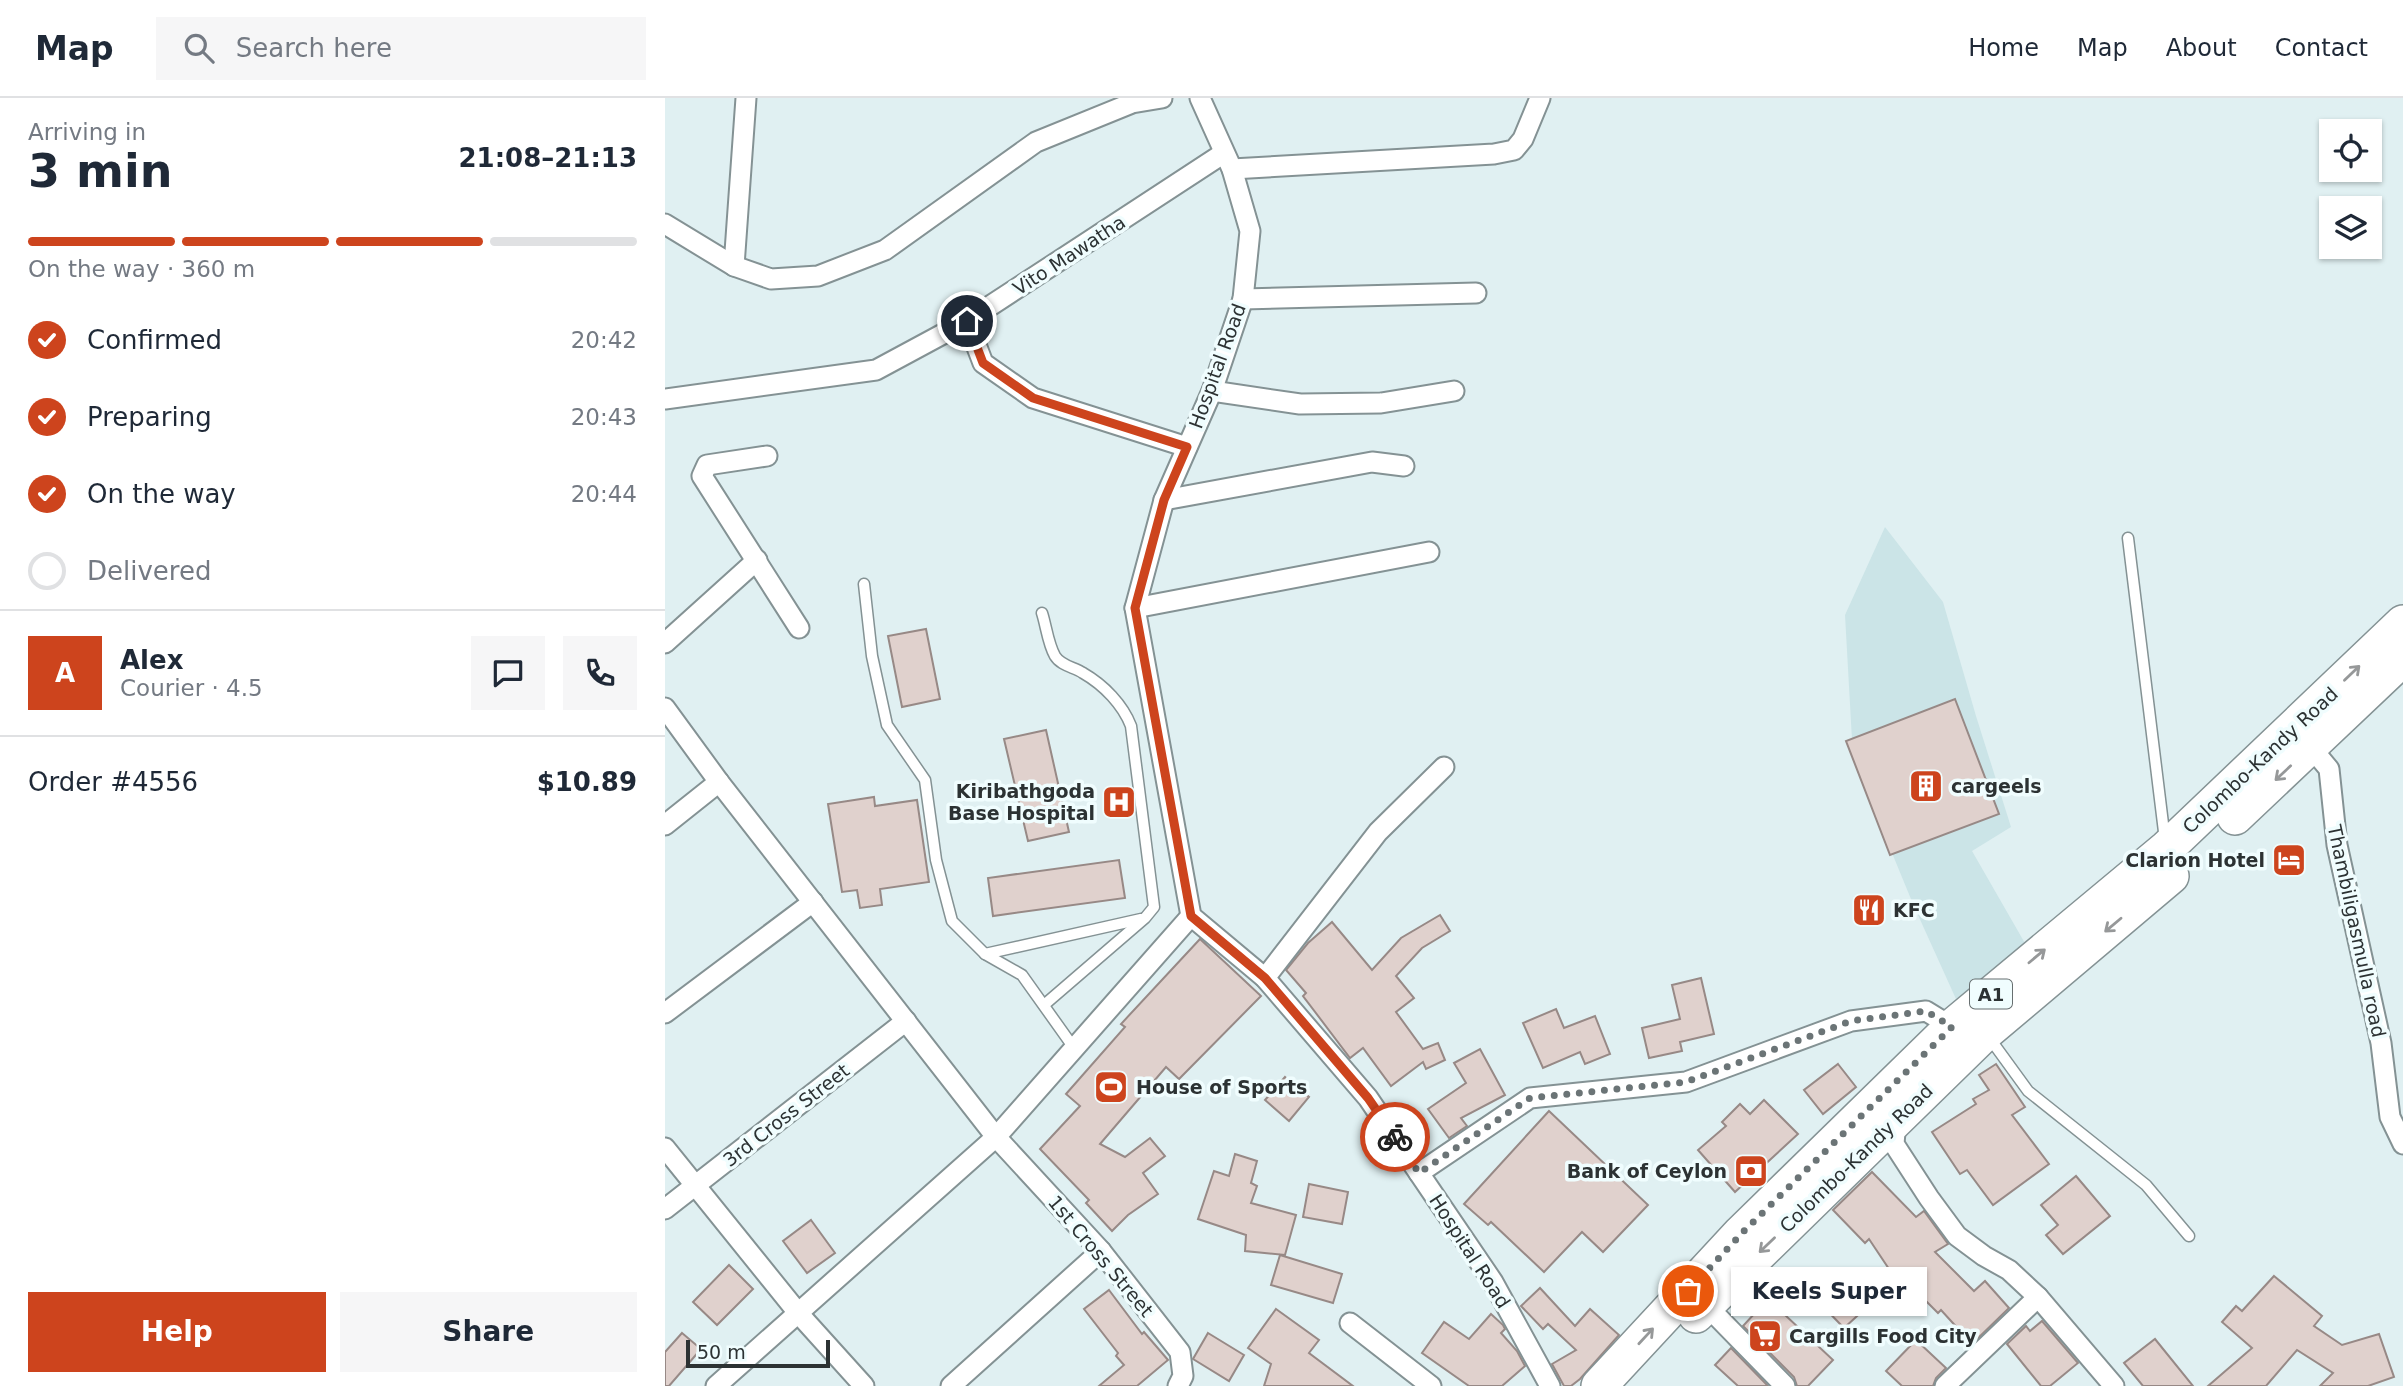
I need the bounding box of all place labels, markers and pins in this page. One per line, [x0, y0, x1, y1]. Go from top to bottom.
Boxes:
pin [937, 291, 997, 351]
building icon: cargeels [1907, 767, 1945, 805]
place label: cargeels [1951, 775, 2042, 797]
place label: Kiribathgoda Base Hospital [948, 780, 1095, 824]
hospital icon: Kiribathgoda Base Hospital [1100, 783, 1138, 821]
hotel icon: Clarion Hotel [2270, 841, 2308, 879]
place label: Clarion Hotel [2125, 849, 2265, 871]
restaurant icon: KFC [1850, 891, 1888, 929]
place label: KFC [1893, 899, 1935, 921]
sports icon: House of Sports [1092, 1068, 1130, 1106]
place label: House of Sports [1136, 1076, 1307, 1098]
bank icon: Bank of Ceylon [1732, 1152, 1770, 1190]
place label: Bank of Ceylon [1567, 1160, 1727, 1182]
pin [1658, 1261, 1718, 1321]
callout: Keels Super [1730, 1266, 1926, 1316]
supermarket icon: Cargills Food City [1746, 1317, 1784, 1355]
place label: Cargills Food City [1789, 1325, 1977, 1347]

